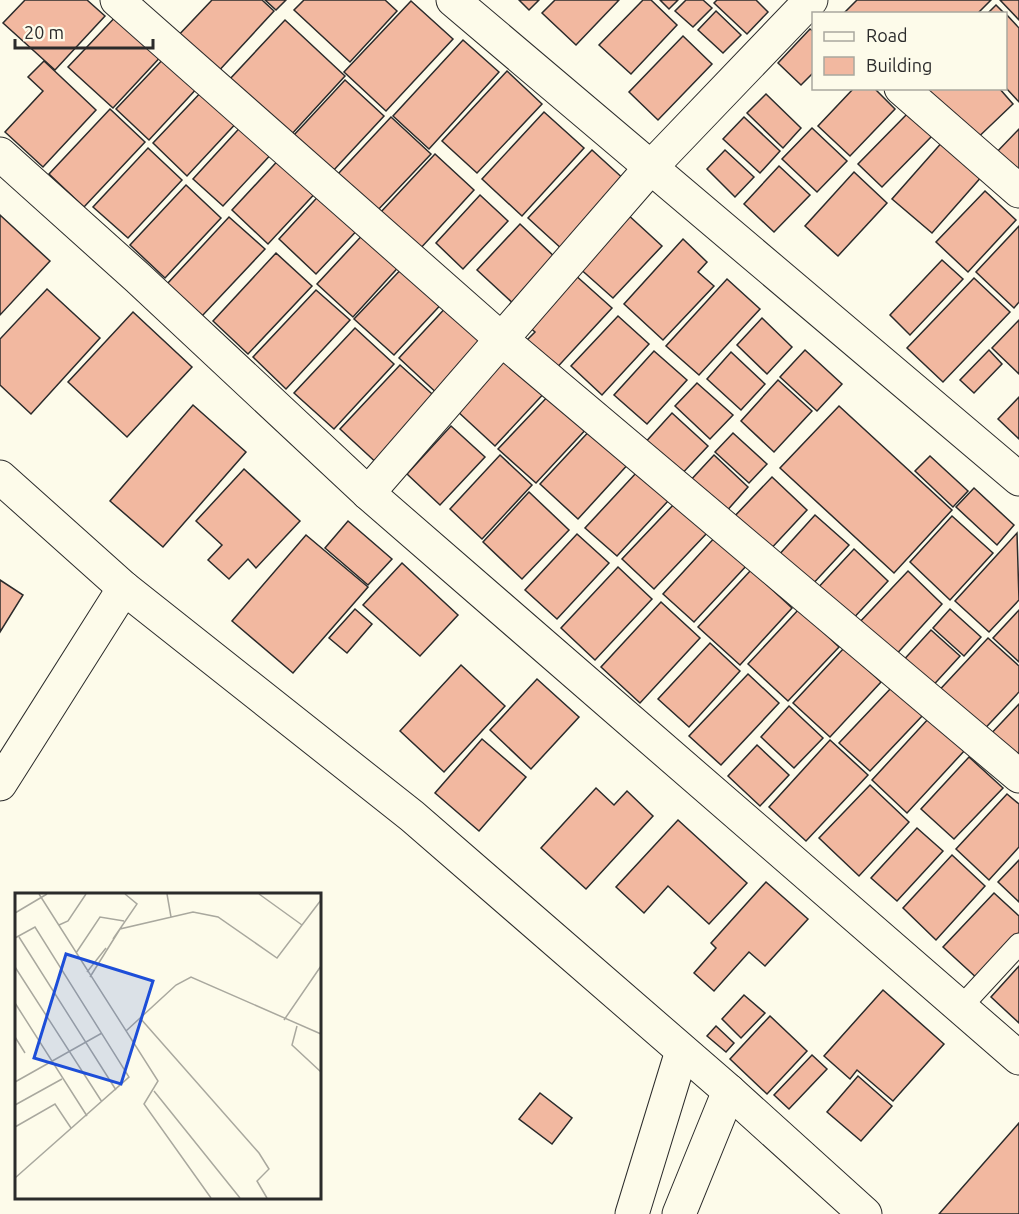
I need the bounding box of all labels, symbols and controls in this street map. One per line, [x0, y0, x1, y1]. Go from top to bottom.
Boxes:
scale bar [15, 12, 153, 50]
legend [812, 12, 1007, 90]
text: 20 m [24, 22, 64, 42]
text: Road [866, 25, 908, 45]
text: Building [866, 55, 932, 75]
inset map [15, 893, 321, 1199]

